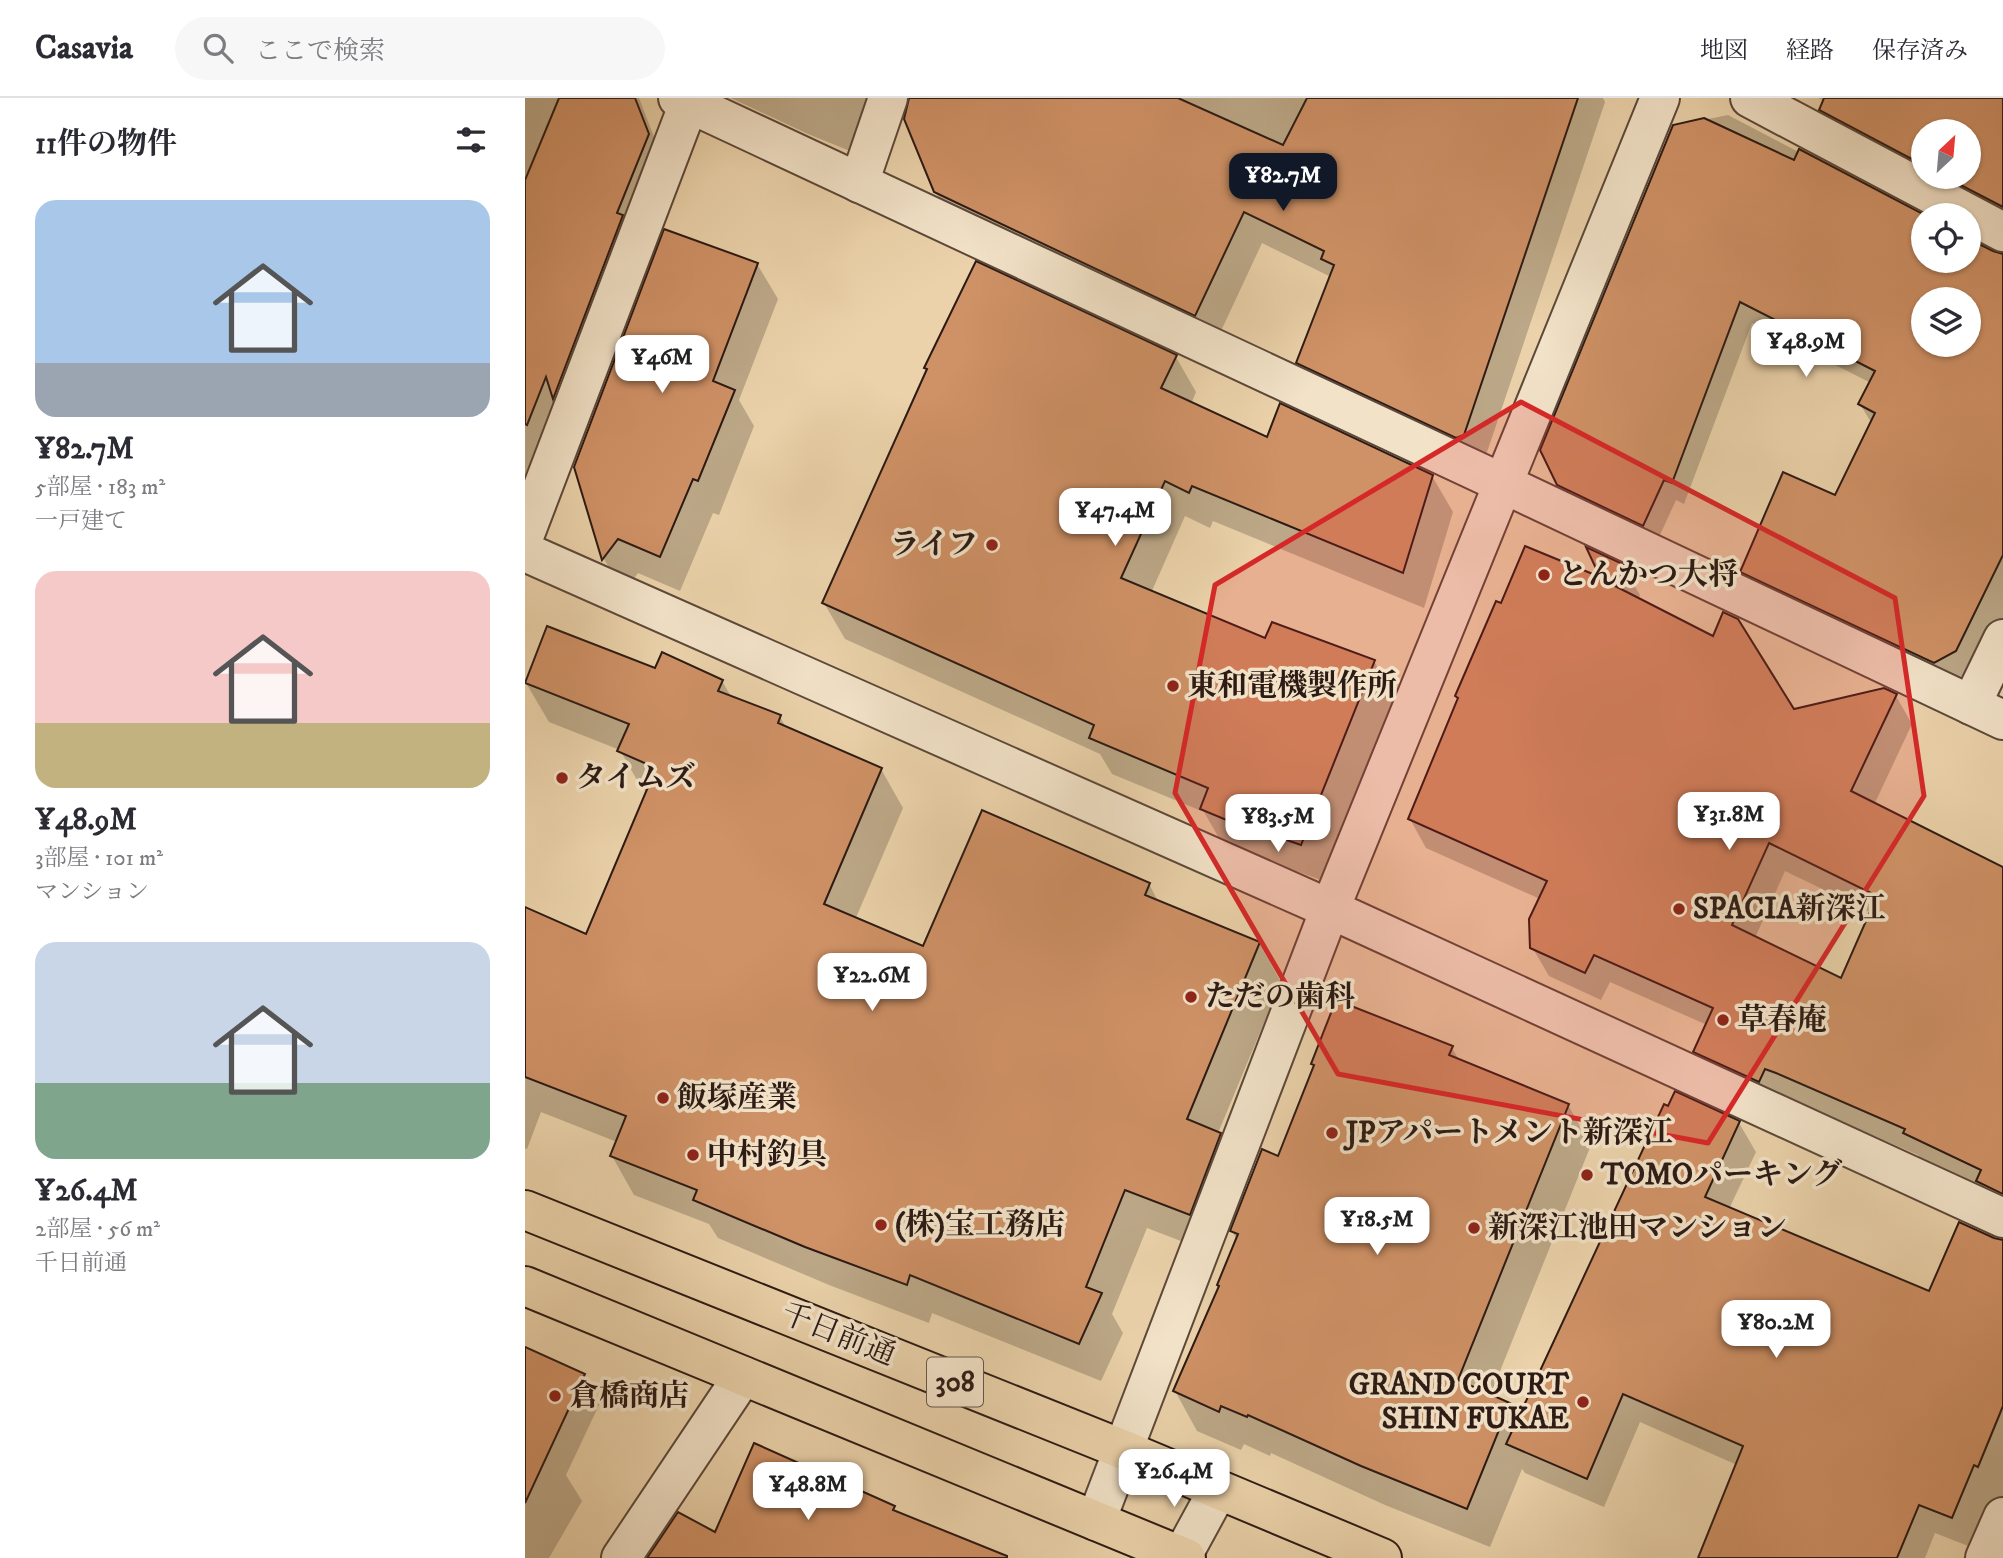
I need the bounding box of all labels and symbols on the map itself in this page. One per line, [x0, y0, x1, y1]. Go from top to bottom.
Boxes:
north arrow [1911, 119, 1981, 189]
pin: ¥82.7M [1226, 153, 1340, 213]
pin: ¥48.9M [1749, 320, 1863, 379]
pin: ¥46M [621, 336, 703, 395]
pin: ¥47.4M [1058, 489, 1172, 548]
place label: ライフ [890, 527, 978, 564]
marker: ライフ [984, 537, 1000, 553]
place label: とんかつ大将 [1558, 557, 1738, 594]
marker: とんかつ大将 [1536, 567, 1552, 583]
place label: 東和電機製作所 [1187, 668, 1397, 705]
marker: 東和電機製作所 [1165, 678, 1181, 694]
place label: タイムズ [576, 760, 695, 797]
marker: タイムズ [554, 770, 570, 786]
pin: ¥31.8M [1672, 792, 1786, 852]
pin: ¥83.5M [1221, 794, 1335, 854]
place label: SPACIA新深江 [1693, 891, 1886, 928]
marker: SPACIA新深江 [1671, 901, 1687, 917]
pin: ¥22.6M [815, 954, 929, 1013]
place label: ただの歯科 [1205, 979, 1355, 1016]
marker: ただの歯科 [1183, 989, 1199, 1005]
place label: 草春庵 [1737, 1002, 1827, 1039]
marker: 草春庵 [1715, 1012, 1731, 1028]
place label: 飯塚産業 [677, 1080, 797, 1117]
marker: 飯塚産業 [655, 1090, 671, 1106]
place label: JPアパートメント新深江 [1343, 1115, 1673, 1152]
marker: JPアパートメント新深江 [1324, 1125, 1340, 1141]
place label: 中村釣具 [707, 1137, 827, 1174]
marker: 中村釣具 [685, 1147, 701, 1163]
place label: TOMOパーキング [1600, 1157, 1842, 1194]
marker: TOMOパーキング [1579, 1167, 1595, 1183]
pin: ¥18.5M [1320, 1198, 1434, 1257]
place label: (株)宝工務店 [895, 1207, 1065, 1244]
place label: 新深江池田マンション [1488, 1210, 1787, 1247]
marker: (株)宝工務店 [873, 1217, 889, 1233]
marker: 新深江池田マンション [1466, 1220, 1482, 1236]
street label: 千日前通 [775, 1295, 901, 1375]
pin: ¥80.2M [1719, 1300, 1833, 1360]
road number: 308 [927, 1358, 983, 1406]
place label: GRAND COURT SHIN FUKAE [1349, 1367, 1569, 1438]
place label: 倉橋商店 [569, 1378, 689, 1415]
marker: 倉橋商店 [547, 1388, 563, 1404]
marker: GRAND COURT SHIN FUKAE [1575, 1394, 1591, 1410]
pin: ¥26.4M [1117, 1450, 1231, 1509]
pin: ¥48.8M [751, 1462, 865, 1522]

